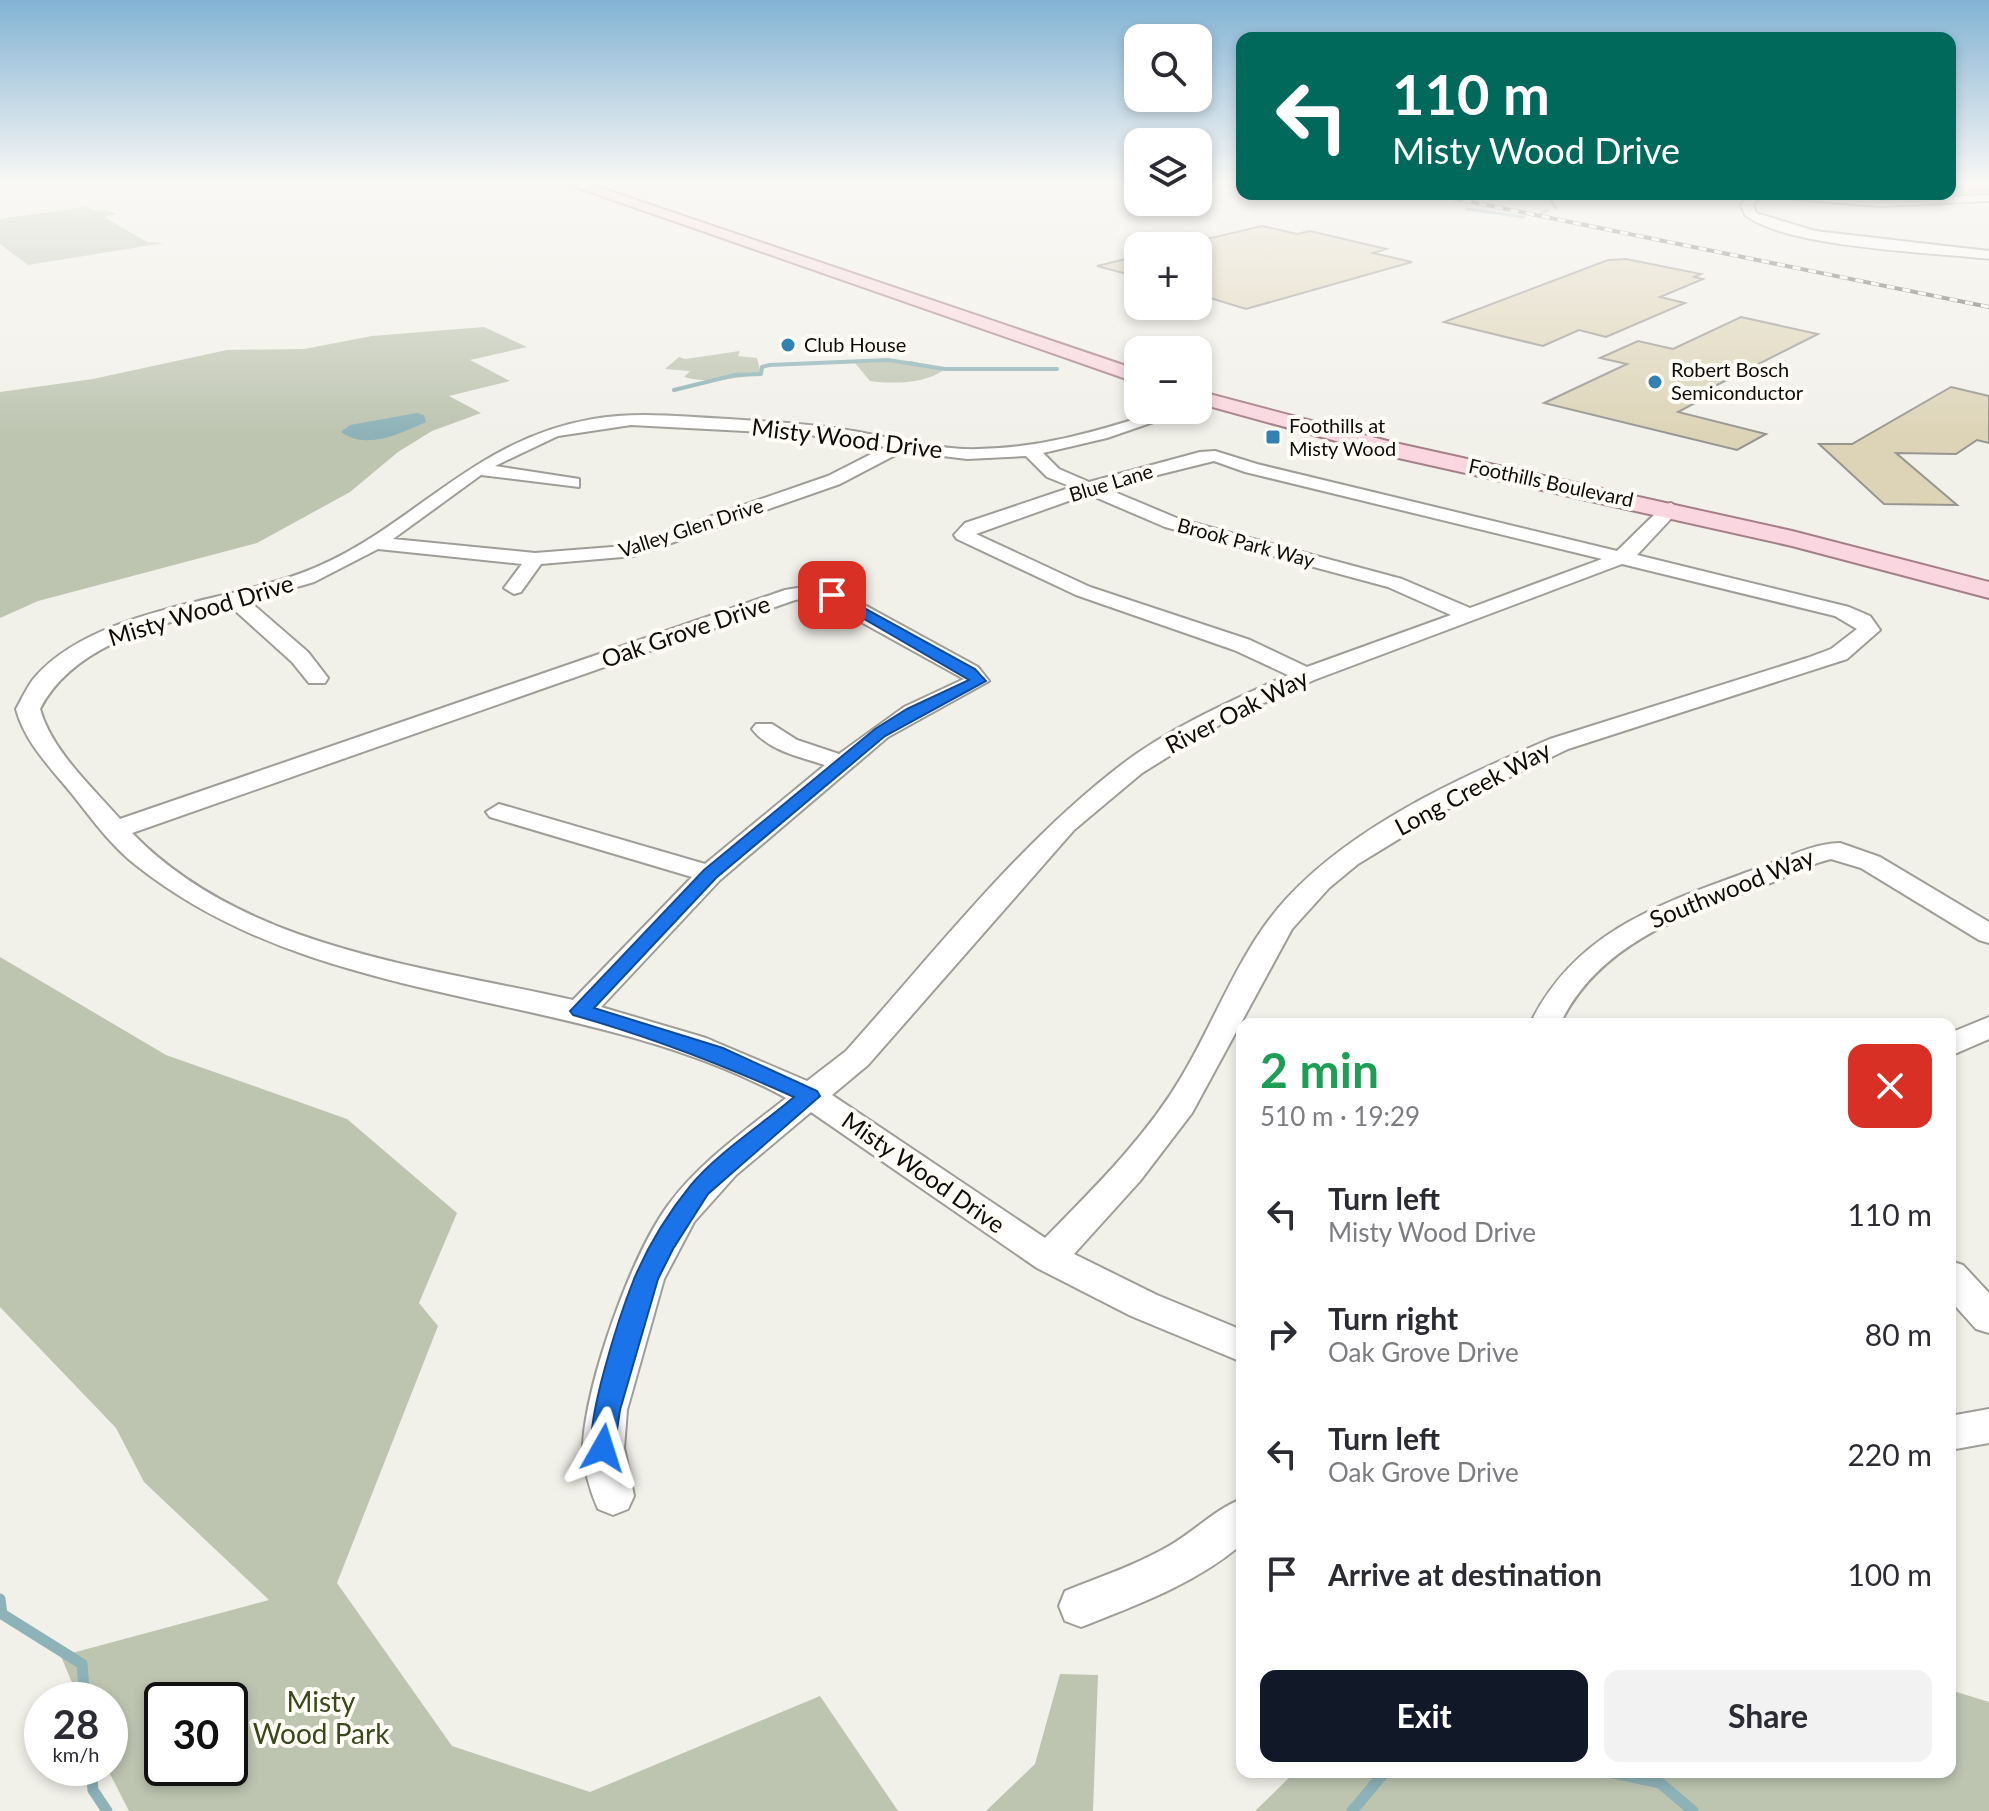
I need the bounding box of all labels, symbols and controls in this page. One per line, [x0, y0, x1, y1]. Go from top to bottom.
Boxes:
map controls [1124, 24, 1212, 424]
button: search [1124, 24, 1212, 112]
text: 110 m [1392, 60, 1550, 127]
icon: left [1260, 64, 1364, 168]
button: layers [1124, 128, 1212, 216]
text: Misty Wood Drive [1392, 128, 1680, 172]
button: + [1124, 232, 1212, 320]
place label: Club House [804, 332, 906, 356]
marker: Club House [779, 336, 797, 354]
button: − [1124, 336, 1212, 424]
place label: Robert Bosch Semiconductor [1671, 357, 1804, 404]
marker: Robert Bosch Semiconductor [1646, 373, 1664, 391]
street label: Misty Wood Drive [750, 411, 944, 464]
place label: Foothills at Misty Wood [1289, 413, 1396, 460]
marker: Foothills at Misty Wood [1264, 428, 1282, 446]
street label: Foothills Boulevard [1467, 453, 1636, 511]
street label: Blue Lane [1066, 458, 1155, 506]
street label: Valley Glen Drive [615, 492, 766, 562]
street label: Brook Park Way [1175, 512, 1318, 572]
pin [798, 561, 866, 629]
street label: Misty Wood Drive [105, 568, 297, 651]
icon: arrive [810, 573, 854, 617]
street label: Oak Grove Drive [598, 588, 773, 673]
street label: River Oak Way [1160, 662, 1313, 759]
street label: Long Creek Way [1389, 734, 1556, 841]
street label: Southwood Way [1645, 841, 1818, 934]
text: 2 min [1260, 1041, 1379, 1098]
button: close [1848, 1044, 1932, 1128]
text: 510 m · 19:29 [1260, 1100, 1420, 1132]
street label: Misty Wood Drive [837, 1105, 1011, 1239]
text: Turn left [1328, 1180, 1440, 1216]
icon: left [1260, 1192, 1304, 1236]
text: 110 m [1847, 1196, 1932, 1232]
text: Misty Wood Drive [1328, 1216, 1536, 1248]
text: Turn right [1328, 1300, 1458, 1336]
icon: right [1260, 1312, 1304, 1356]
text: 80 m [1865, 1316, 1932, 1352]
text: Oak Grove Drive [1328, 1336, 1519, 1368]
position arrow [561, 1406, 645, 1490]
text: Turn left [1328, 1420, 1440, 1456]
icon: left [1260, 1432, 1304, 1476]
text: 220 m [1847, 1436, 1932, 1472]
text: Oak Grove Drive [1328, 1456, 1519, 1488]
icon: arrive [1260, 1552, 1304, 1596]
text: Arrive at destination [1328, 1556, 1602, 1592]
text: 100 m [1847, 1556, 1932, 1592]
button: Exit [1260, 1670, 1588, 1762]
button: Share [1604, 1670, 1932, 1762]
speed limit sign: 30 [144, 1682, 248, 1786]
park label: Misty Wood Park [253, 1684, 390, 1750]
text: 28 [53, 1700, 99, 1748]
text: km/h [53, 1742, 99, 1766]

